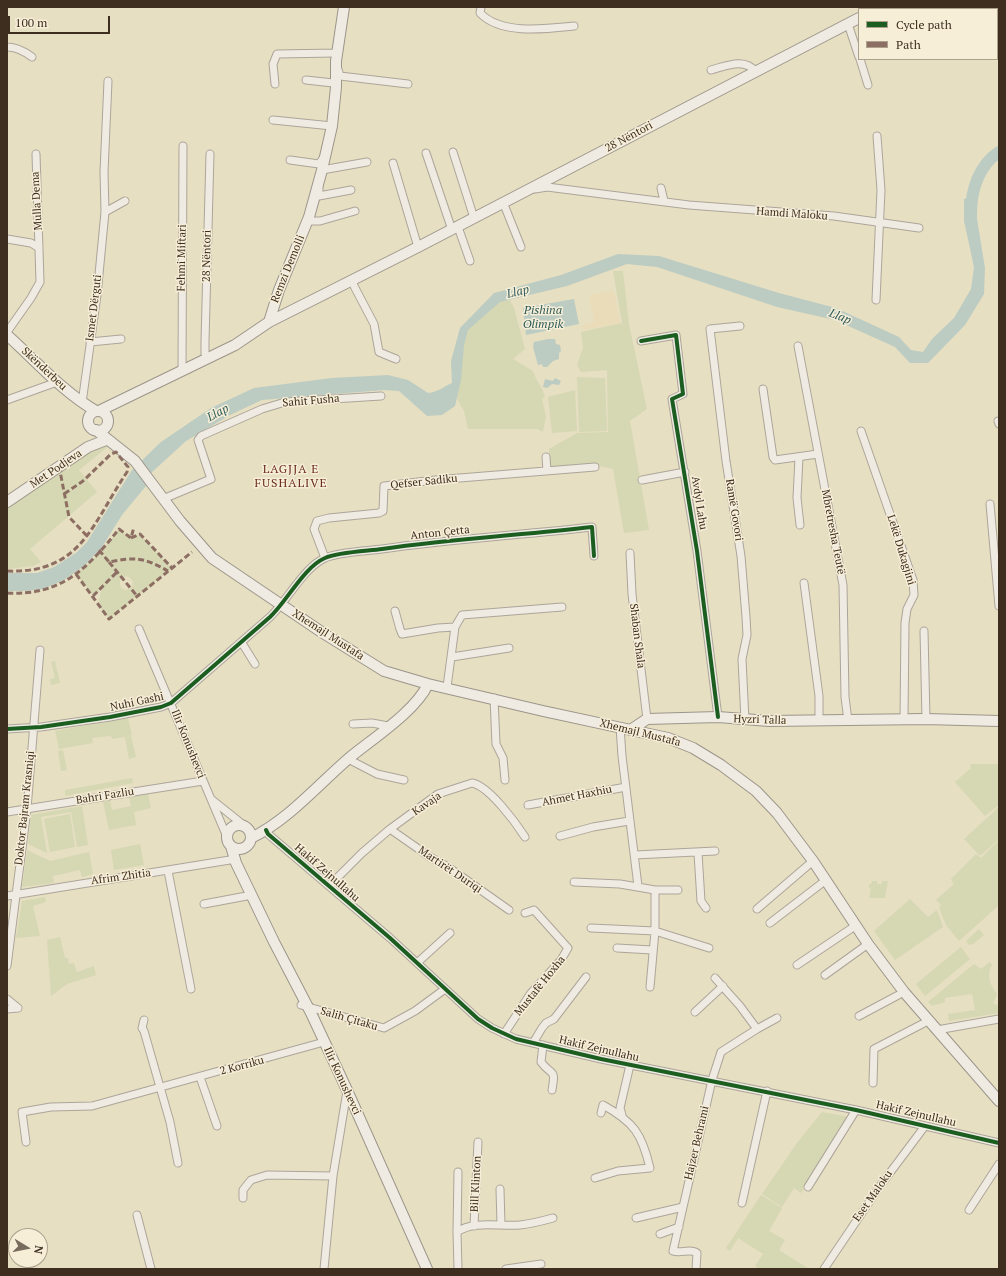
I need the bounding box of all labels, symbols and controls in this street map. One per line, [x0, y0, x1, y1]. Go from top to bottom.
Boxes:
scale bar [10, 8, 112, 34]
legend [858, 8, 998, 60]
text: 100 m [15, 15, 47, 30]
text: Cycle path [896, 17, 952, 32]
text: Path [896, 37, 921, 52]
street label: 28 Nëntori [603, 119, 655, 155]
street label: Mulla Dema [29, 171, 45, 231]
street label: Hamdi Maloku [756, 205, 828, 223]
street label: Fehmi Miftari [175, 224, 189, 292]
street label: 28 Nëntori [200, 230, 214, 282]
street label: Remzi Demolli [268, 233, 308, 305]
street label: Ismet Dërguti [83, 274, 105, 342]
water label: Llap [505, 282, 531, 302]
water label: Pishina Olimpik [523, 304, 563, 332]
water label: Llap [827, 306, 853, 328]
street label: Skënderbeu [19, 345, 69, 393]
street label: Sahit Fusha [282, 392, 340, 410]
water label: Llap [205, 401, 231, 425]
street label: Met Podjeva [27, 447, 85, 491]
district label: LAGJJA E FUSHALIVE [255, 463, 327, 491]
street label: Qefser Sadiku [390, 472, 458, 492]
street label: Avdyl Lahu [688, 475, 710, 531]
street label: Ramë Govori [723, 478, 745, 542]
street label: Mbretresha Teutë [818, 488, 848, 576]
street label: Lekë Dukagjini [884, 513, 918, 587]
street label: Anton Çetta [410, 523, 470, 543]
street label: Shaban Shala [626, 603, 648, 669]
street label: Xhemajl Mustafa [290, 607, 366, 663]
street label: Nuhi Gashi [109, 690, 165, 714]
street label: Ilir Konushevci [168, 708, 208, 780]
street label: Hyzri Talla [733, 712, 787, 728]
street label: Xhemajl Mustafa [598, 717, 682, 749]
street label: Doktor Bajram Krasniqi [12, 750, 38, 866]
street label: Ahmet Haxhiu [541, 783, 613, 809]
street label: Bahri Fazliu [75, 785, 135, 807]
street label: Kavaja [410, 789, 444, 819]
street label: Hakif Zejnullahu [292, 841, 362, 905]
street label: Martirët Duriqi [416, 844, 484, 896]
street label: Afrim Zhitia [90, 866, 152, 888]
street label: Mustafë Hoxha [512, 953, 568, 1019]
street label: Salih Çitaku [319, 1004, 379, 1034]
street label: Hakif Zejnullahu [558, 1033, 640, 1065]
street label: Ilir Konushevci [321, 1045, 363, 1117]
street label: 2 Korriku [219, 1054, 265, 1078]
street label: Hakif Zejnullahu [875, 1098, 957, 1130]
street label: Hajzer Behrami [682, 1105, 712, 1181]
street label: Bill Klinton [468, 1156, 484, 1212]
street label: Eset Maloku [850, 1168, 896, 1224]
north arrow [8, 1228, 48, 1268]
text: N [31, 1245, 46, 1255]

